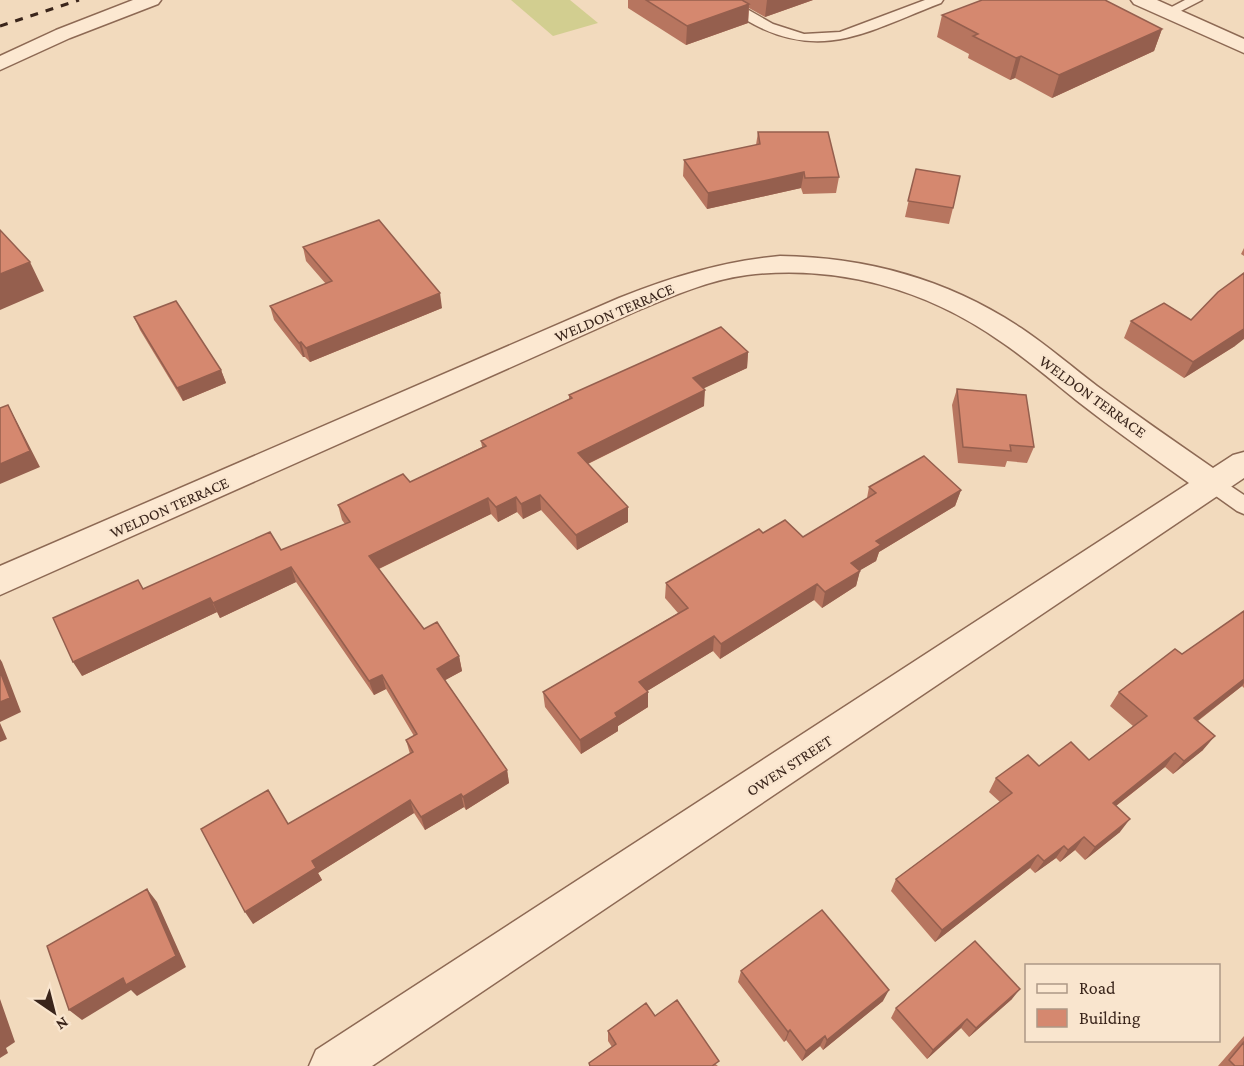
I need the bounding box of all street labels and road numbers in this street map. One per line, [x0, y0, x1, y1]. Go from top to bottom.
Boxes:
street label: WELDON TERRACE [552, 279, 677, 345]
street label: WELDON TERRACE [1036, 352, 1150, 441]
street label: WELDON TERRACE [107, 474, 231, 541]
street label: OWEN STREET [743, 731, 835, 799]

